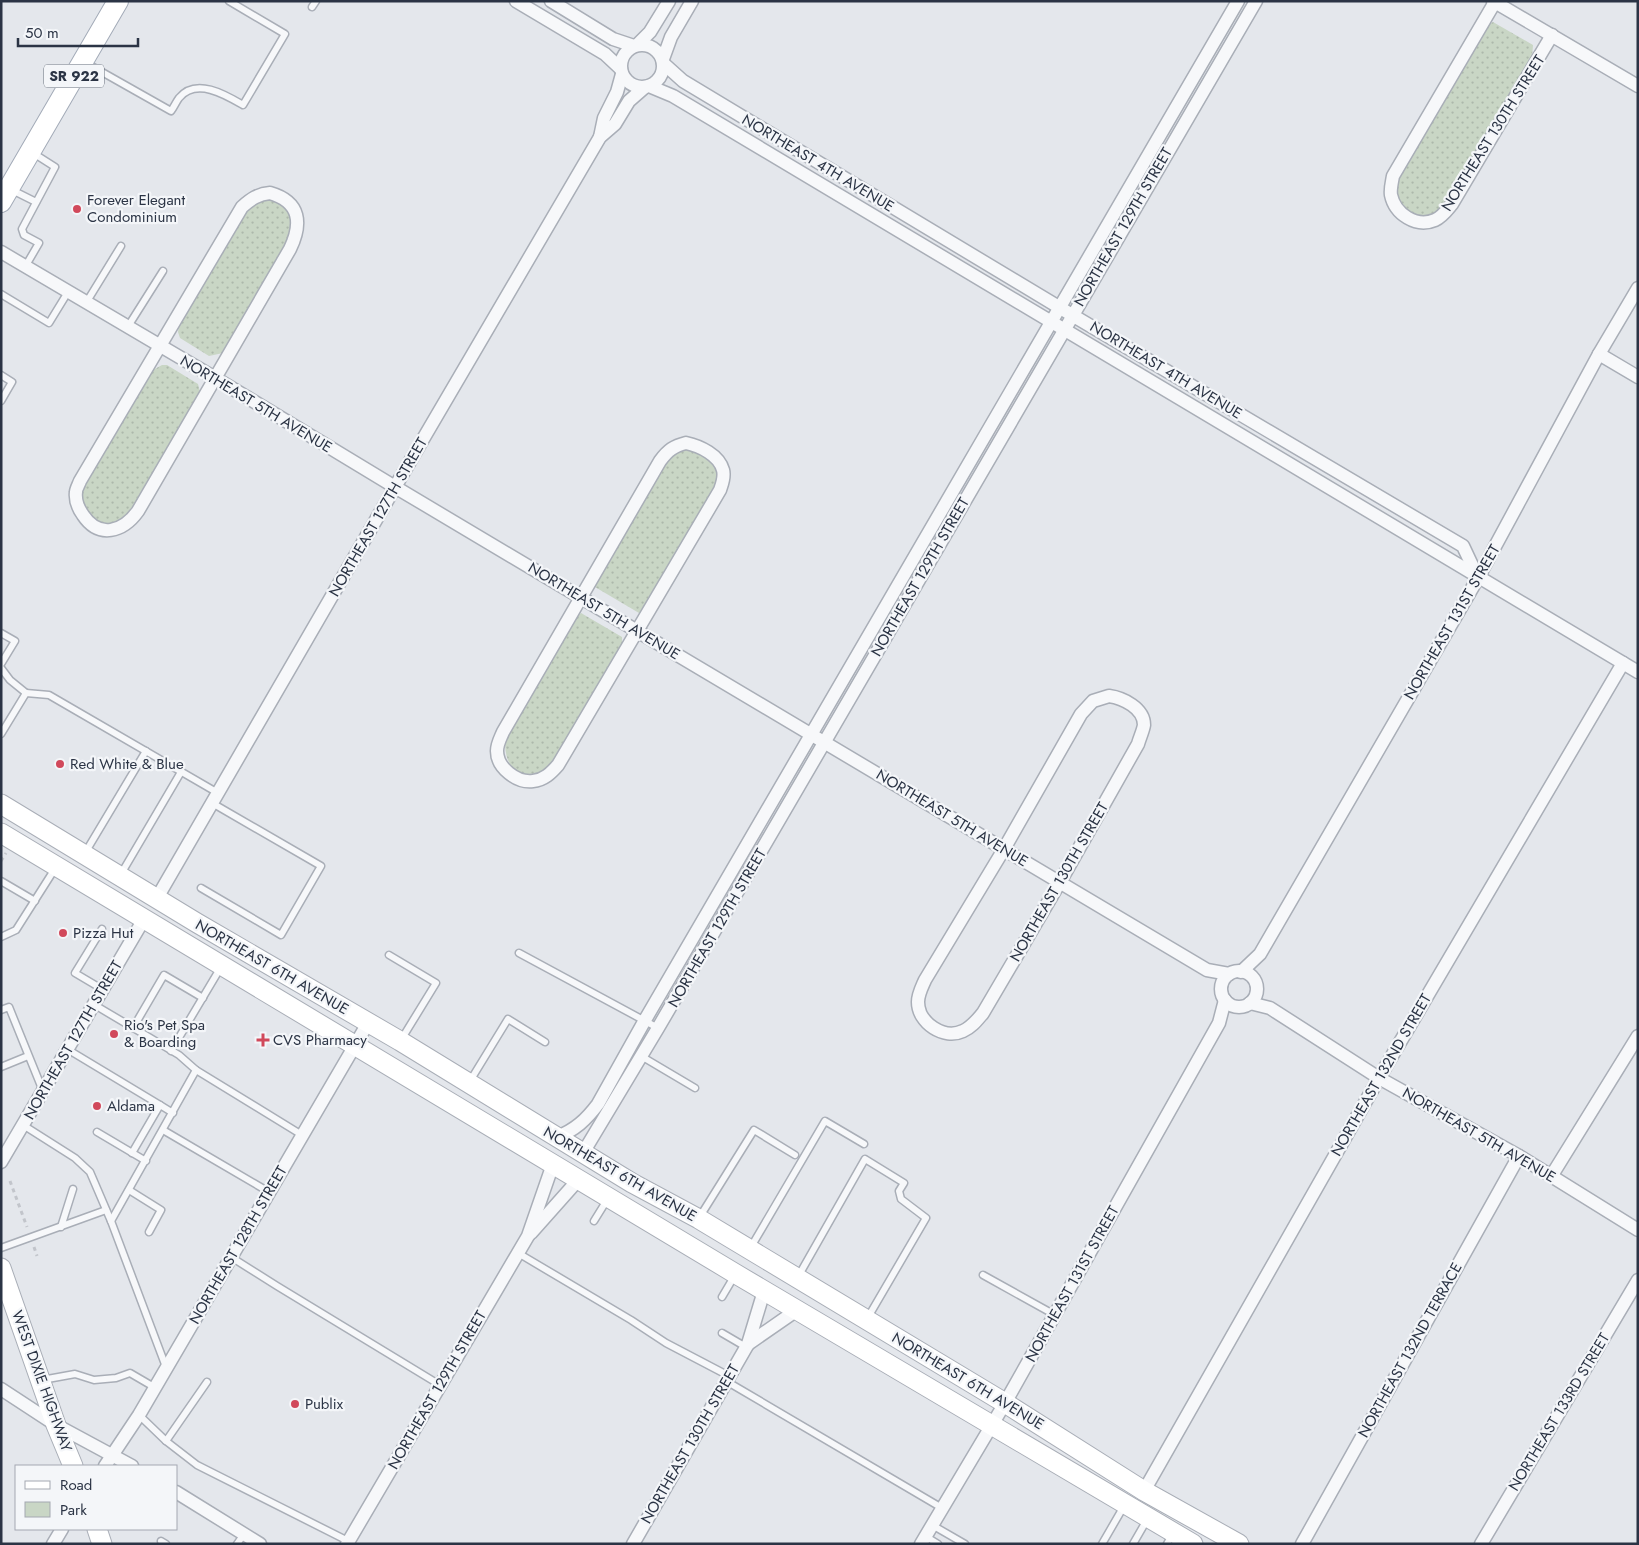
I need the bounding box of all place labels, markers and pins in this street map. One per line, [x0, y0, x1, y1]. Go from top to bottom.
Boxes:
place label: Forever Elegant Condominium [87, 189, 185, 228]
marker: Forever Elegant Condominium [71, 203, 83, 215]
place label: Red White & Blue [70, 753, 184, 775]
marker: Red White & Blue [54, 758, 66, 770]
place label: Pizza Hut [73, 922, 134, 944]
marker: Pizza Hut [57, 927, 69, 939]
place label: Rio's Pet Spa & Boarding [124, 1014, 205, 1053]
marker: Rio's Pet Spa & Boarding [108, 1028, 120, 1040]
place label: CVS Pharmacy [273, 1029, 367, 1051]
marker: CVS Pharmacy [257, 1034, 269, 1046]
place label: Aldama [107, 1095, 155, 1117]
marker: Aldama [91, 1100, 103, 1112]
place label: Publix [305, 1393, 344, 1415]
marker: Publix [289, 1398, 301, 1410]

